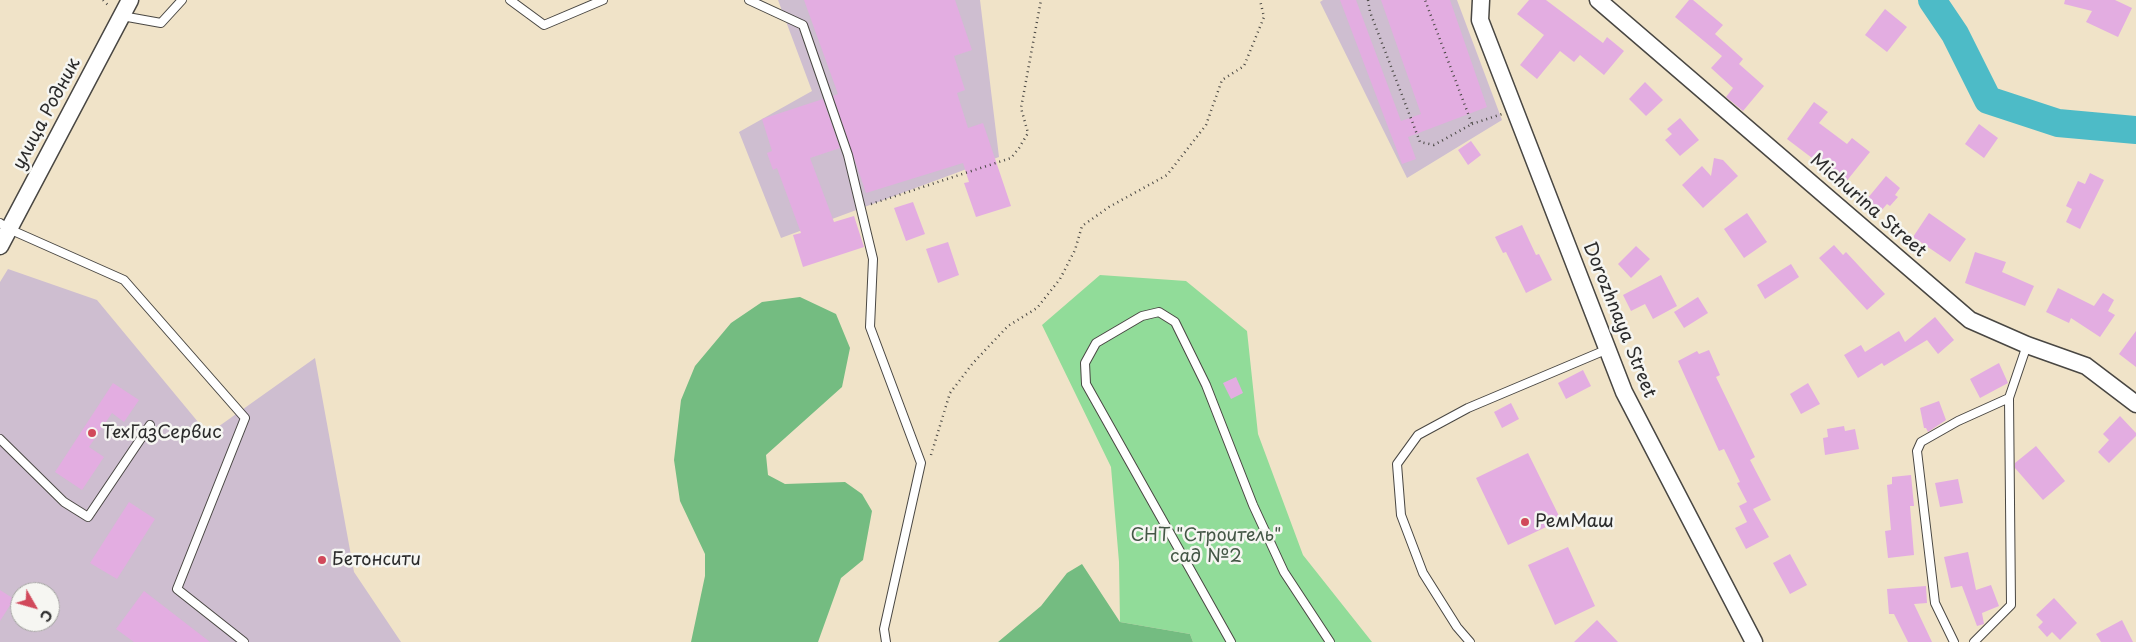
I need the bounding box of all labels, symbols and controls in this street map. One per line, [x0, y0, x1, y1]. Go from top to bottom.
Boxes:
street label: улица Родник [8, 54, 86, 174]
street label: Michurina Street [1806, 150, 1930, 262]
street label: Dorozhnaya Street [1578, 239, 1660, 401]
place label: ТехГазСервис [102, 422, 222, 444]
marker: ТехГазСервис [86, 427, 98, 439]
place label: РемМаш [1535, 511, 1614, 533]
marker: РемМаш [1519, 516, 1531, 528]
park label: СНТ "Строитель" сад №2 [1131, 525, 1281, 568]
place label: Бетонсити [332, 549, 421, 571]
marker: Бетонсити [316, 554, 328, 566]
north arrow [10, 582, 60, 632]
text: С [35, 605, 58, 627]

